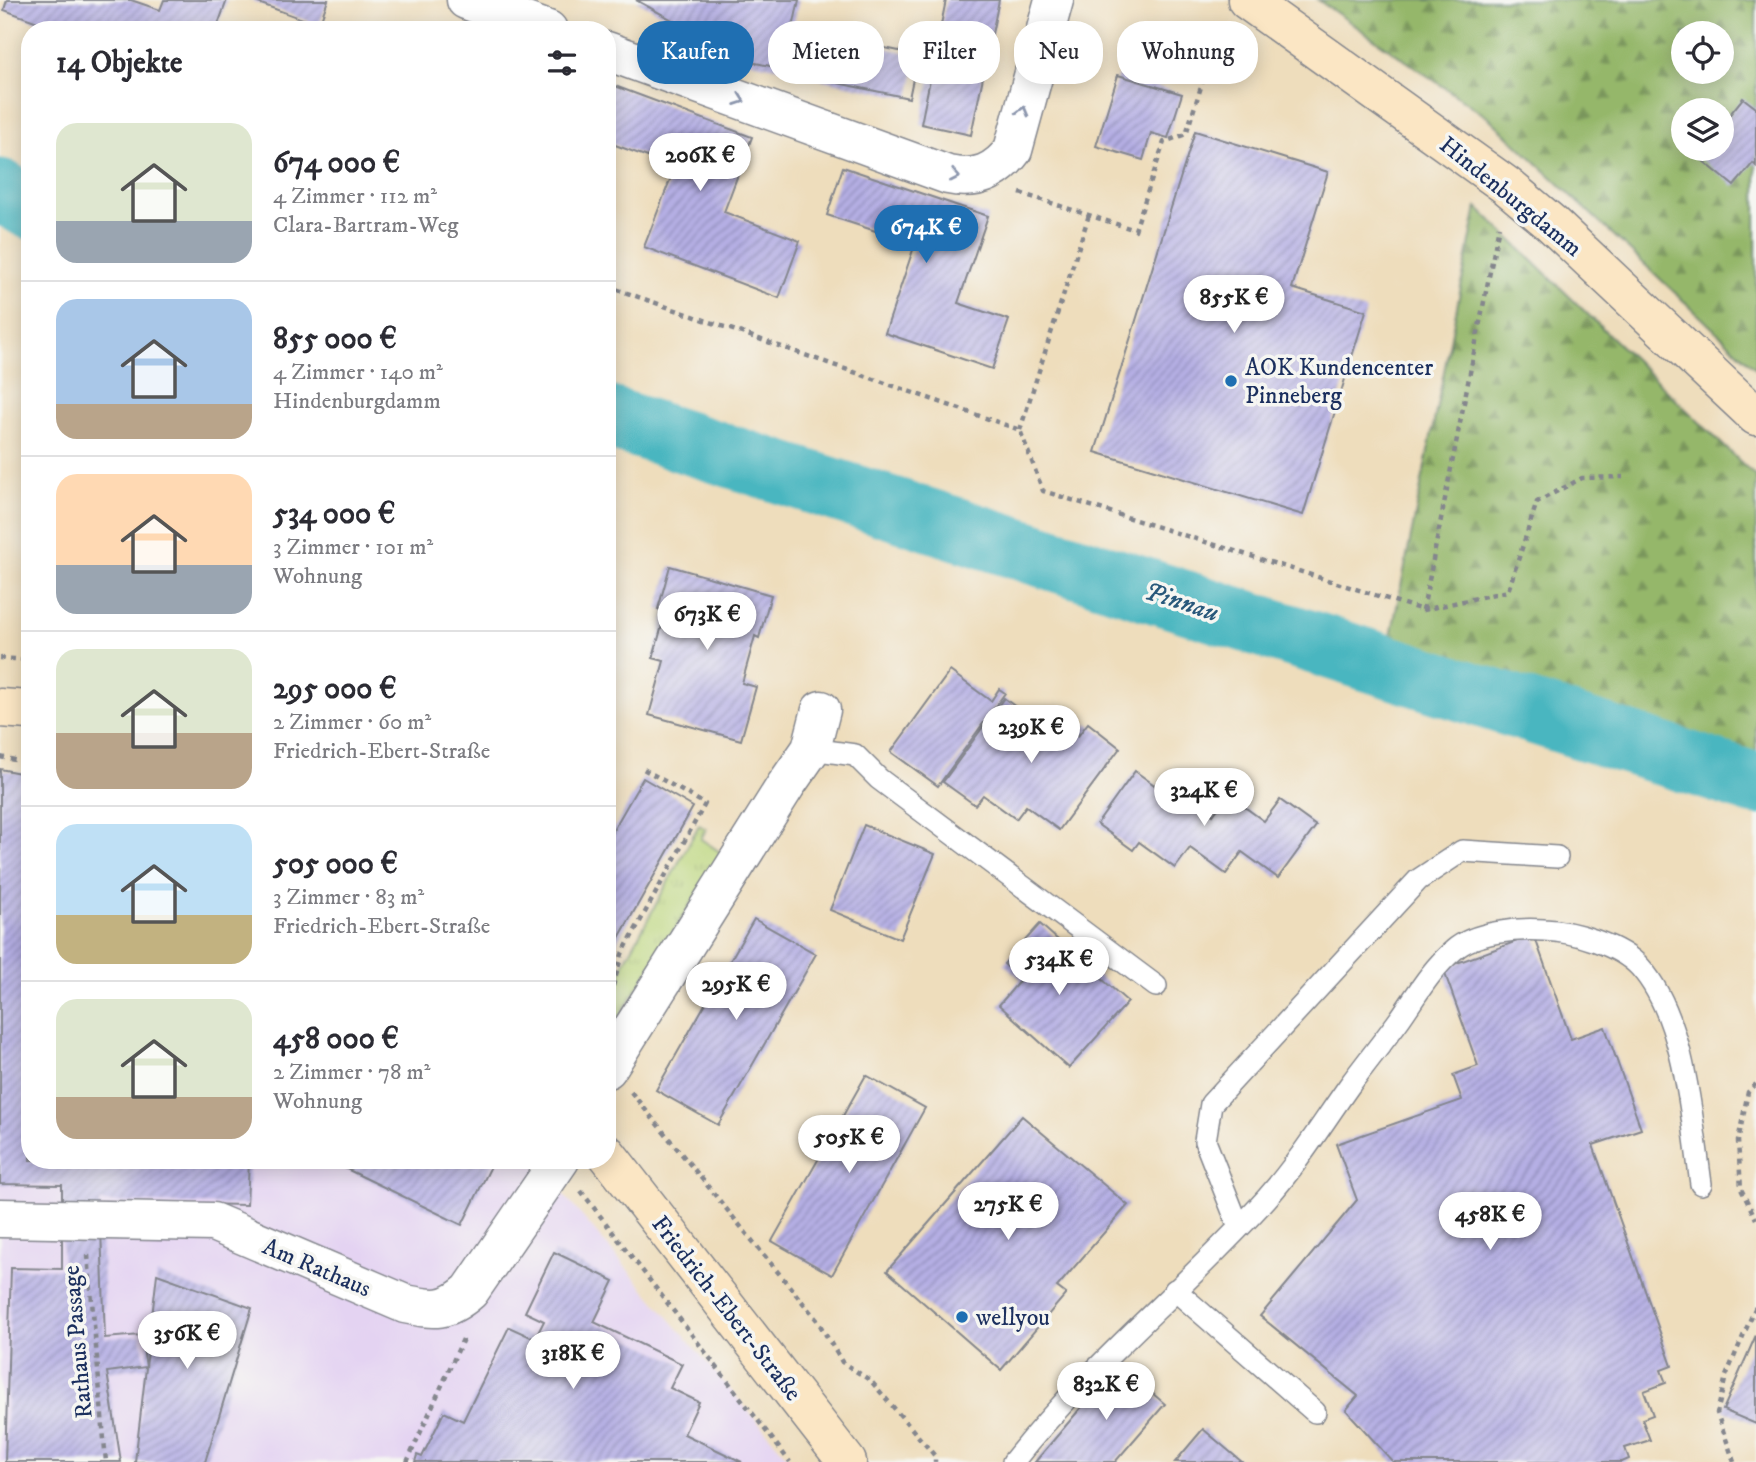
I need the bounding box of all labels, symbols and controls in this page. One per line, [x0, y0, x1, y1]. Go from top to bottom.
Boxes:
chip: Kaufen [637, 21, 754, 84]
chip: Mieten [768, 21, 884, 84]
chip: Filter [898, 21, 1000, 84]
chip: Neu [1014, 21, 1103, 84]
chip: Wohnung [1117, 21, 1258, 84]
map controls [1671, 21, 1734, 161]
button: locate [1671, 21, 1734, 84]
icon: filters [543, 44, 581, 82]
text: 14 Objekte [56, 45, 182, 82]
one-way arrow [734, 92, 746, 106]
button: layers [1671, 98, 1734, 161]
one-way arrow [1015, 106, 1030, 118]
street label: Hindenburgdamm [1433, 130, 1588, 263]
pin: 206K € [643, 134, 757, 193]
text: 206K € [665, 141, 735, 170]
text: 674 000 € [273, 145, 400, 182]
icon: home [112, 151, 196, 235]
one-way arrow [949, 167, 961, 182]
text: 4 Zimmer · 112 m² [273, 182, 437, 211]
pin: 674K € [869, 205, 983, 265]
text: Clara-Bartram-Weg [273, 211, 459, 240]
text: 674K € [890, 213, 962, 242]
pin: 855K € [1177, 276, 1291, 335]
text: 855K € [1200, 283, 1268, 312]
text: 855 000 € [273, 321, 397, 358]
icon: home [112, 327, 196, 411]
place label: AOK Kundencenter Pinneberg [1245, 353, 1433, 411]
text: 4 Zimmer · 140 m² [273, 358, 443, 387]
marker: AOK Kundencenter Pinneberg [1223, 373, 1239, 389]
text: Hindenburgdamm [273, 387, 441, 416]
text: 534 000 € [273, 496, 395, 533]
icon: home [112, 502, 196, 586]
text: 3 Zimmer · 101 m² [273, 533, 433, 562]
text: Wohnung [273, 562, 362, 591]
water label: Pinnau [1140, 575, 1223, 630]
pin: 673K € [650, 592, 764, 652]
text: 673K € [673, 600, 741, 629]
text: 295 000 € [273, 671, 397, 708]
icon: home [112, 677, 196, 761]
pin: 239K € [974, 706, 1088, 765]
text: 2 Zimmer · 60 m² [273, 708, 431, 737]
text: 239K € [998, 713, 1064, 742]
text: Friedrich-Ebert-Straße [273, 737, 490, 766]
pin: 324K € [1147, 768, 1261, 828]
text: 324K € [1170, 776, 1238, 805]
text: 505 000 € [273, 846, 398, 883]
icon: home [112, 852, 196, 936]
text: 3 Zimmer · 83 m² [273, 883, 424, 912]
text: Friedrich-Ebert-Straße [273, 912, 490, 941]
pin: 534K € [1002, 937, 1116, 997]
text: 534K € [1025, 945, 1093, 974]
pin: 295K € [679, 962, 793, 1022]
text: 295K € [702, 970, 770, 999]
text: 458 000 € [273, 1021, 399, 1058]
icon: home [112, 1027, 196, 1111]
text: 2 Zimmer · 78 m² [273, 1058, 431, 1087]
text: Wohnung [273, 1087, 362, 1116]
pin: 505K € [792, 1116, 906, 1175]
text: 505K € [814, 1123, 884, 1152]
pin: 275K € [951, 1182, 1065, 1242]
text: 275K € [974, 1190, 1042, 1219]
pin: 458K € [1433, 1192, 1547, 1252]
text: 458K € [1455, 1200, 1525, 1229]
street label: Friedrich-Ebert-Straße [645, 1210, 808, 1407]
street label: Am Rathaus [258, 1232, 375, 1304]
street label: Rathaus Passage [56, 1264, 100, 1420]
place label: wellyou [975, 1303, 1050, 1333]
marker: wellyou [954, 1309, 970, 1325]
pin: 356K € [130, 1312, 244, 1371]
text: 356K € [154, 1319, 220, 1348]
pin: 318K € [516, 1332, 630, 1391]
text: 318K € [541, 1339, 605, 1368]
pin: 832K € [1049, 1362, 1163, 1422]
text: 832K € [1073, 1370, 1139, 1399]

